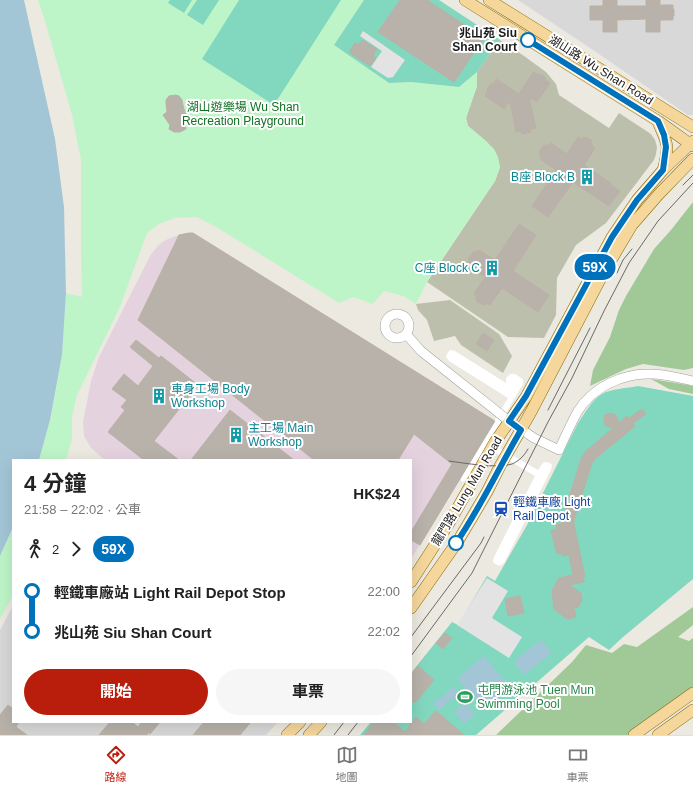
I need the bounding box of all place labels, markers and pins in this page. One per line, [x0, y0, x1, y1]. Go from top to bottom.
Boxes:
place label: 兆山苑 Siu Shan Court [452, 26, 517, 54]
marker: 兆山苑 Siu Shan Court [520, 32, 536, 48]
building icon: B座 Block B [578, 168, 596, 186]
place label: B座 Block B [511, 170, 575, 184]
building icon: C座 Block C [483, 259, 501, 277]
place label: C座 Block C [415, 261, 480, 275]
place label: 車身工場 Body Workshop [171, 382, 250, 410]
building icon: 車身工場 Body Workshop [150, 387, 168, 405]
place label: 主工場 Main Workshop [248, 421, 313, 449]
building icon: 主工場 Main Workshop [227, 426, 245, 444]
place label: 輕鐵車廠 Light Rail Depot [513, 495, 591, 523]
station icon: 輕鐵車廠 Light Rail Depot [492, 500, 510, 518]
unlabelled marker [448, 535, 464, 551]
place label: 屯門游泳池 Tuen Mun Swimming Pool [477, 683, 594, 711]
sports icon: 屯門游泳池 Tuen Mun Swimming Pool [456, 688, 474, 706]

